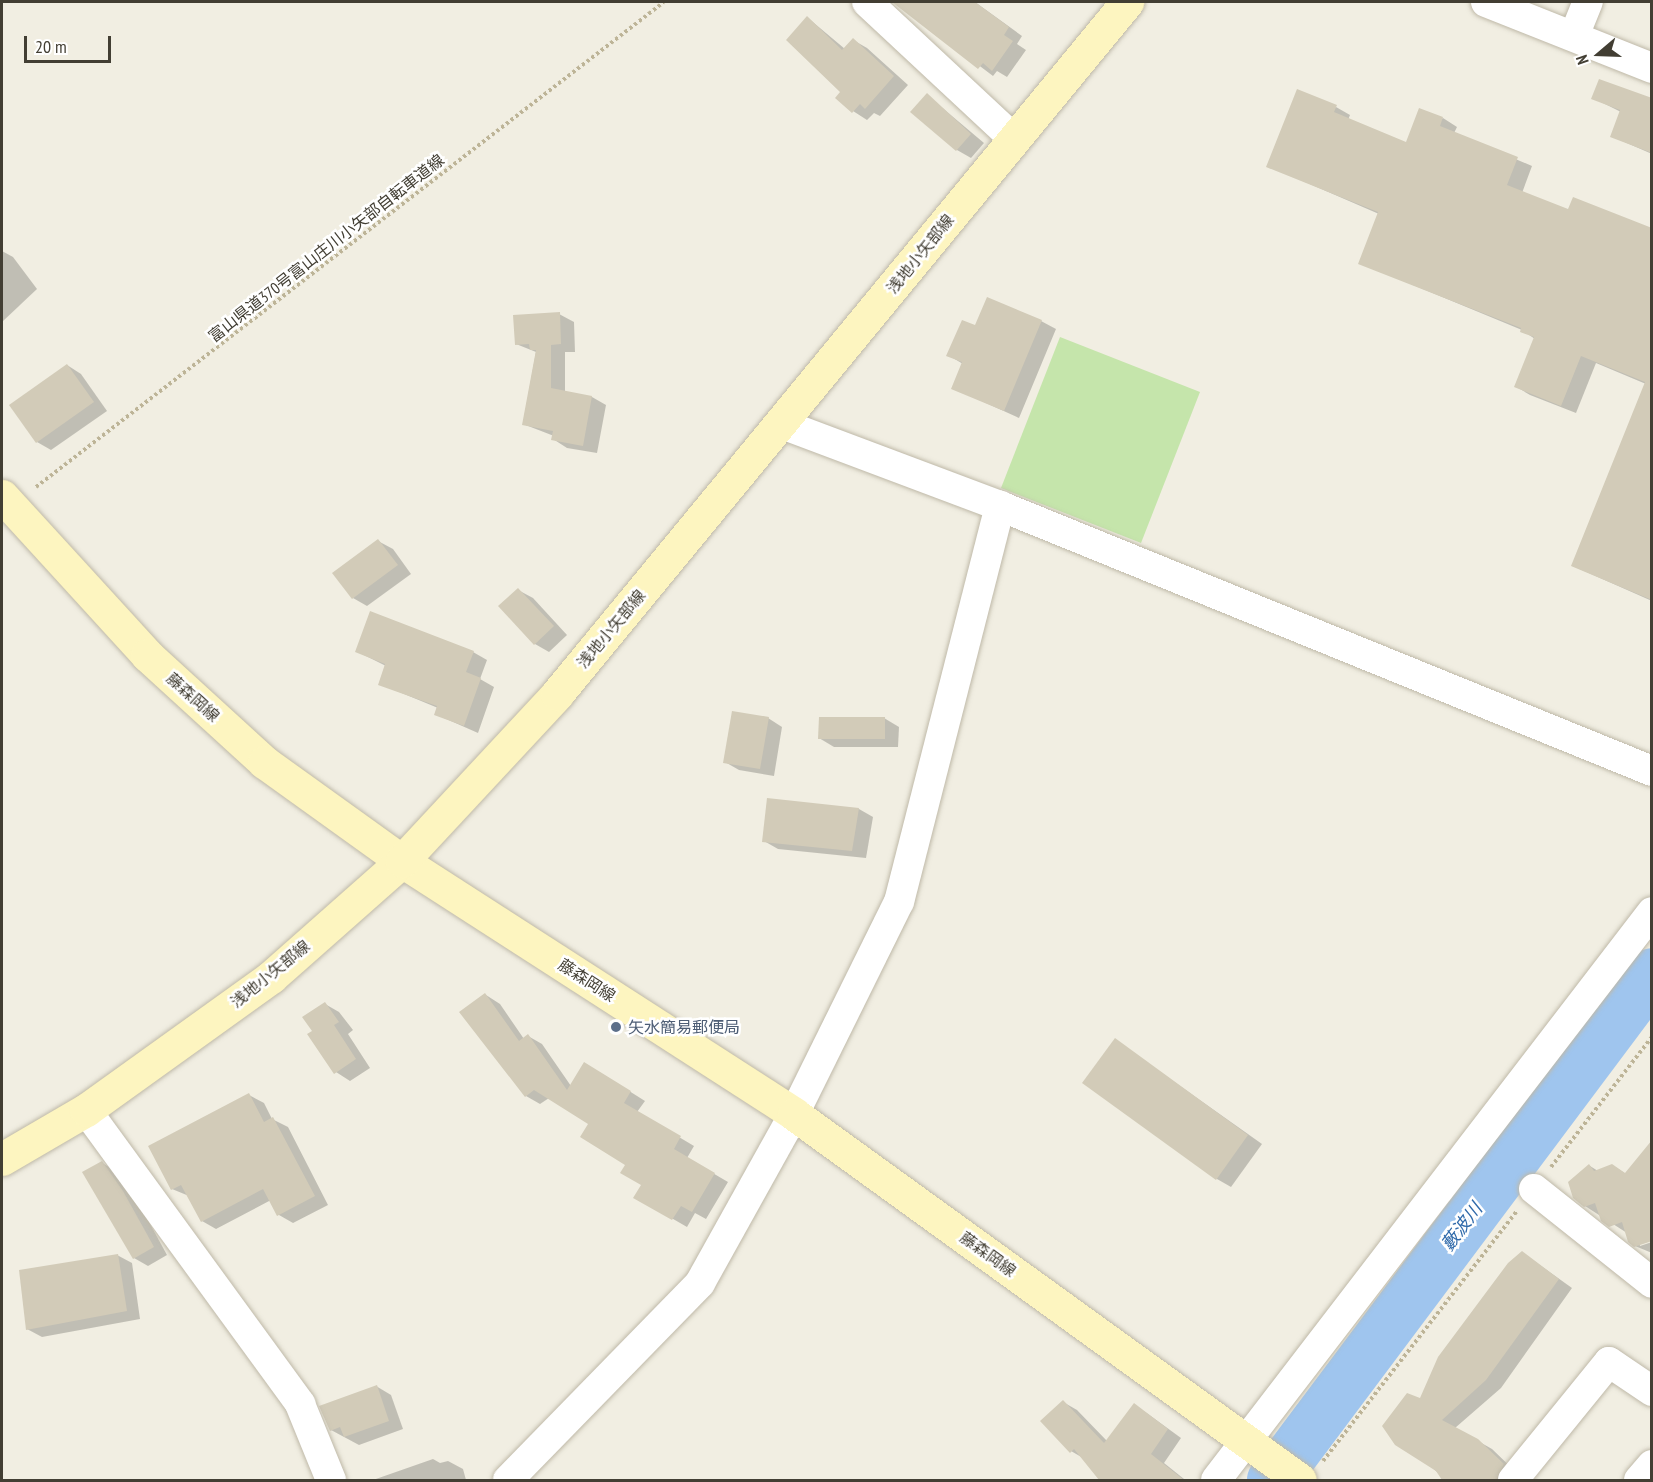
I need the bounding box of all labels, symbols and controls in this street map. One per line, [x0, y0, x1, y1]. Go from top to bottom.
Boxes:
scale bar [27, 24, 114, 62]
north arrow [1569, 24, 1629, 84]
text: 20 m [35, 35, 67, 58]
text: N [1571, 53, 1593, 67]
street label: 富山県道370号富山庄川小矢部自転車道線 [204, 150, 448, 346]
street label: 浅地小矢部線 [882, 211, 958, 297]
street label: 浅地小矢部線 [573, 586, 649, 672]
street label: 藤森岡線 [163, 668, 223, 726]
street label: 浅地小矢部線 [227, 936, 313, 1012]
street label: 藤森岡線 [555, 955, 619, 1005]
place label: 矢水簡易郵便局 [628, 1017, 740, 1037]
marker: 矢水簡易郵便局 [609, 1020, 623, 1034]
water label: 藪波川 [1437, 1199, 1487, 1255]
street label: 藤森岡線 [956, 1227, 1020, 1281]

